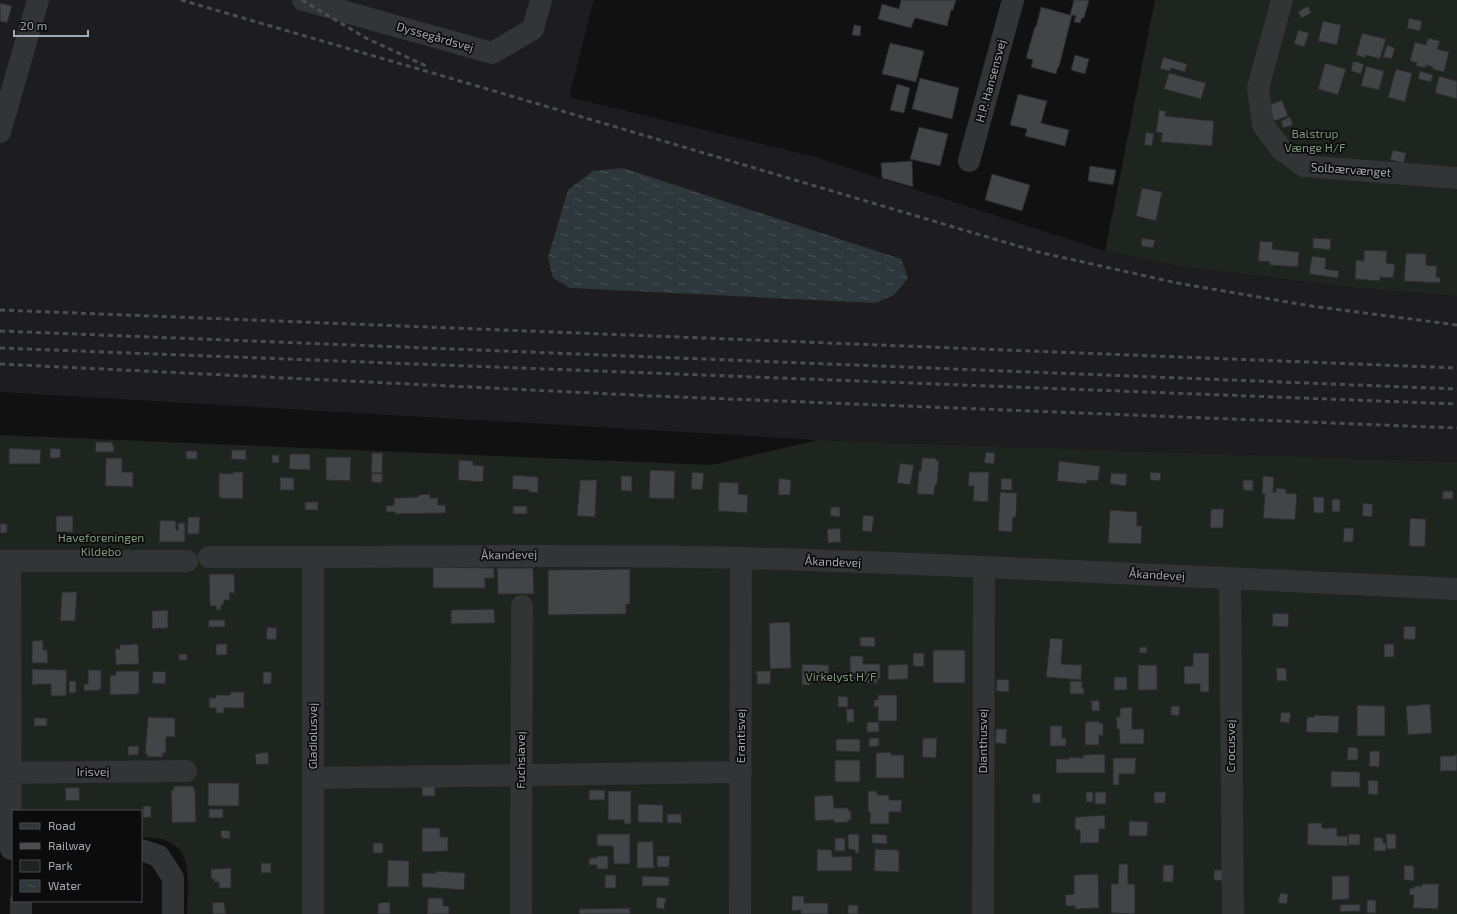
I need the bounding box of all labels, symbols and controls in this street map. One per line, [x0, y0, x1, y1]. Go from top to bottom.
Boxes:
scale bar [14, 12, 88, 38]
text: 20 m [20, 18, 47, 32]
street label: Dyssegårdsvej [395, 18, 475, 55]
street label: H.P. Hansensvej [972, 38, 1009, 124]
park label: Balstrup Vænge H/F [1285, 126, 1346, 154]
street label: Solbærvænget [1310, 159, 1392, 179]
park label: Haveforeningen Kildebo [58, 530, 144, 558]
street label: Åkandevej [481, 547, 537, 562]
street label: Åkandevej [805, 553, 861, 570]
street label: Åkandevej [1129, 566, 1185, 583]
park label: Virkelyst H/F [805, 669, 877, 683]
street label: Gladiolusvej [305, 703, 320, 769]
street label: Erantisvej [733, 709, 748, 763]
street label: Dianthusvej [975, 709, 990, 773]
street label: Crocusvej [1223, 720, 1238, 772]
street label: Fuchsiavej [513, 731, 528, 789]
street label: Irisvej [76, 764, 109, 779]
legend [12, 810, 142, 902]
text: Road [48, 818, 76, 832]
text: Railway [48, 838, 92, 852]
text: Park [48, 858, 73, 872]
text: Water [48, 878, 82, 892]

